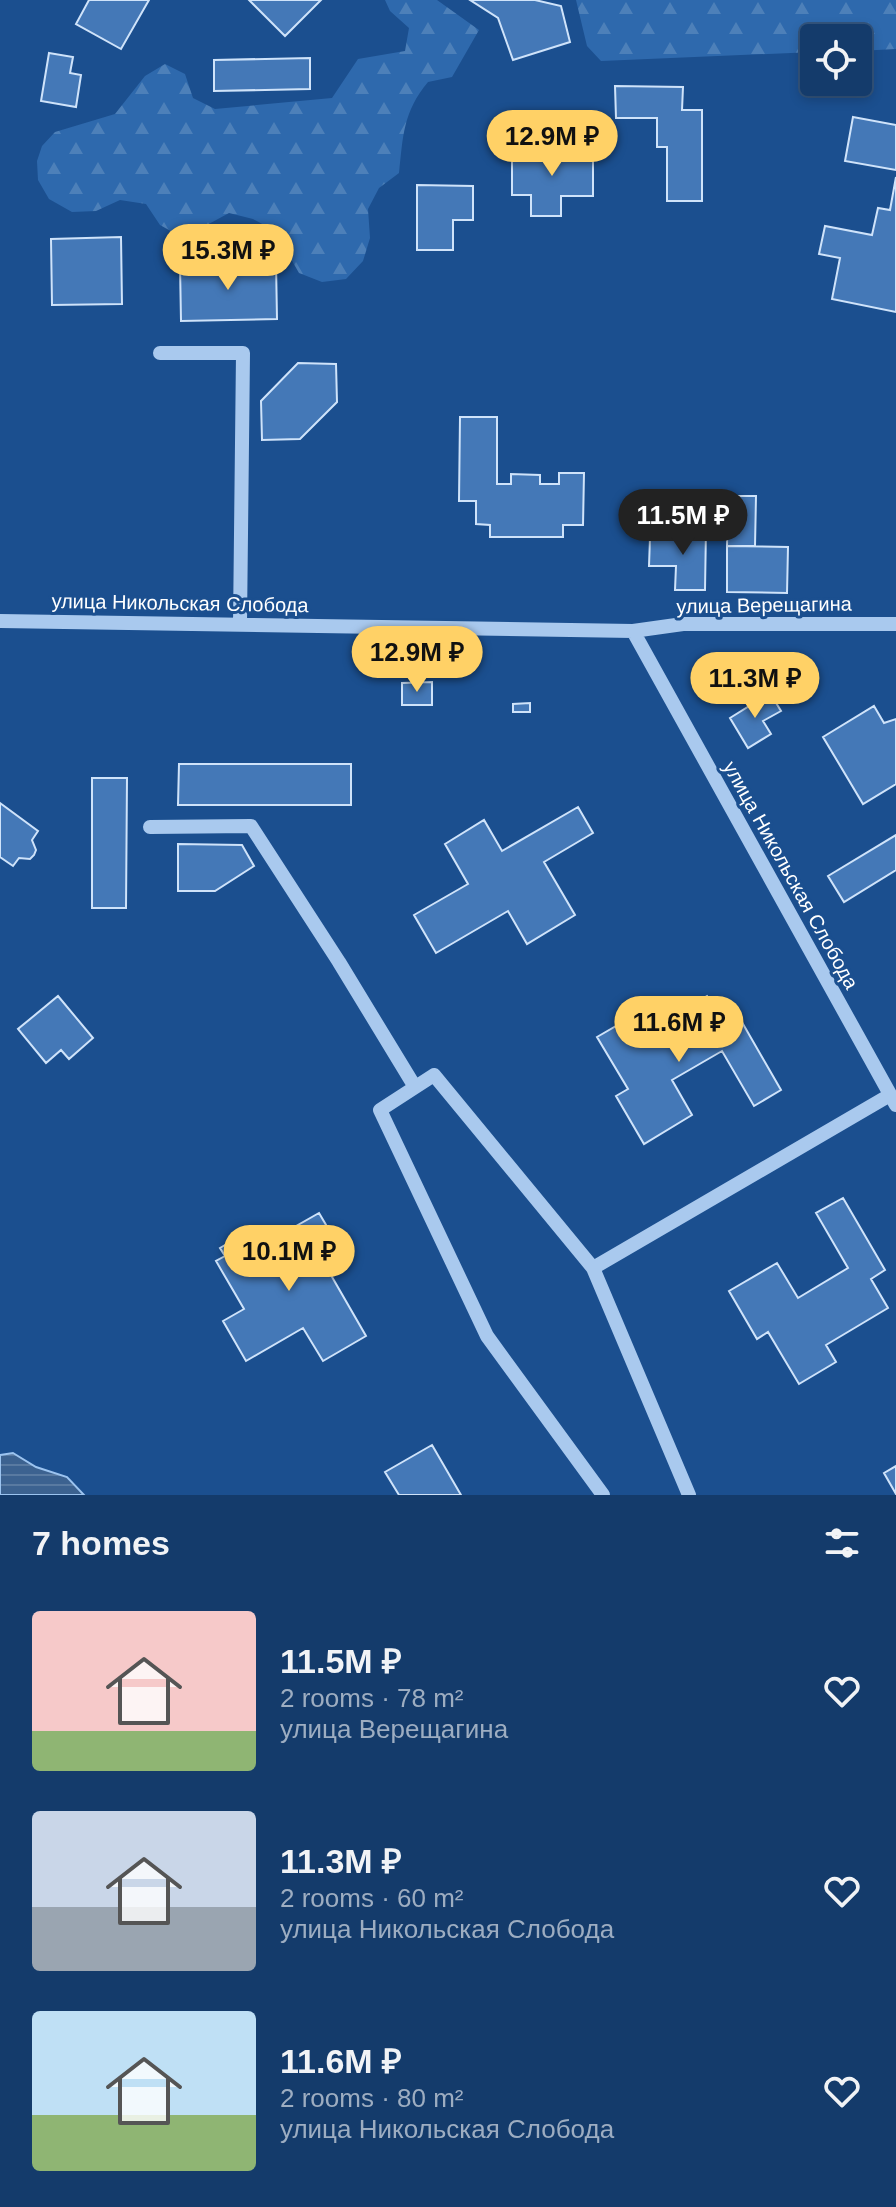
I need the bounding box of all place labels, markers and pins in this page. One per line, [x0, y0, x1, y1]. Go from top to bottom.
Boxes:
pin: 12.9M ₽ [478, 110, 626, 178]
pin: 15.3M ₽ [154, 224, 302, 292]
pin: 11.5M ₽ [609, 489, 757, 557]
pin: 12.9M ₽ [343, 626, 491, 694]
pin: 11.3M ₽ [681, 652, 829, 720]
pin: 11.6M ₽ [605, 996, 753, 1064]
pin: 10.1M ₽ [215, 1225, 363, 1293]

